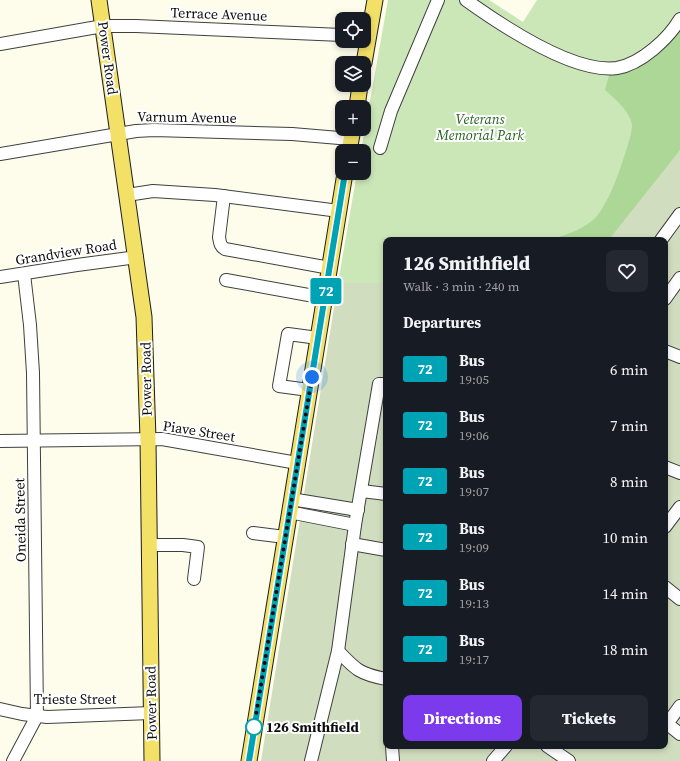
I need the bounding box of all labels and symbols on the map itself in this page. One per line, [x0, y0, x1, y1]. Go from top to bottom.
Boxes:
street label: Terrace Avenue [170, 2, 268, 26]
street label: Power Road [93, 20, 123, 96]
street label: Varnum Avenue [137, 106, 237, 128]
park label: Veterans Memorial Park [435, 109, 524, 145]
street label: Grandview Road [14, 234, 118, 270]
line badge: 72 [308, 278, 344, 304]
street label: Power Road [135, 342, 157, 416]
your location [302, 367, 322, 387]
street label: Piave Street [161, 415, 237, 447]
street label: Oneida Street [9, 477, 31, 562]
street label: Power Road [140, 666, 162, 740]
street label: Trieste Street [34, 689, 117, 709]
place label: 126 Smithfield [266, 717, 359, 737]
marker: 126 Smithfield [245, 718, 263, 736]

